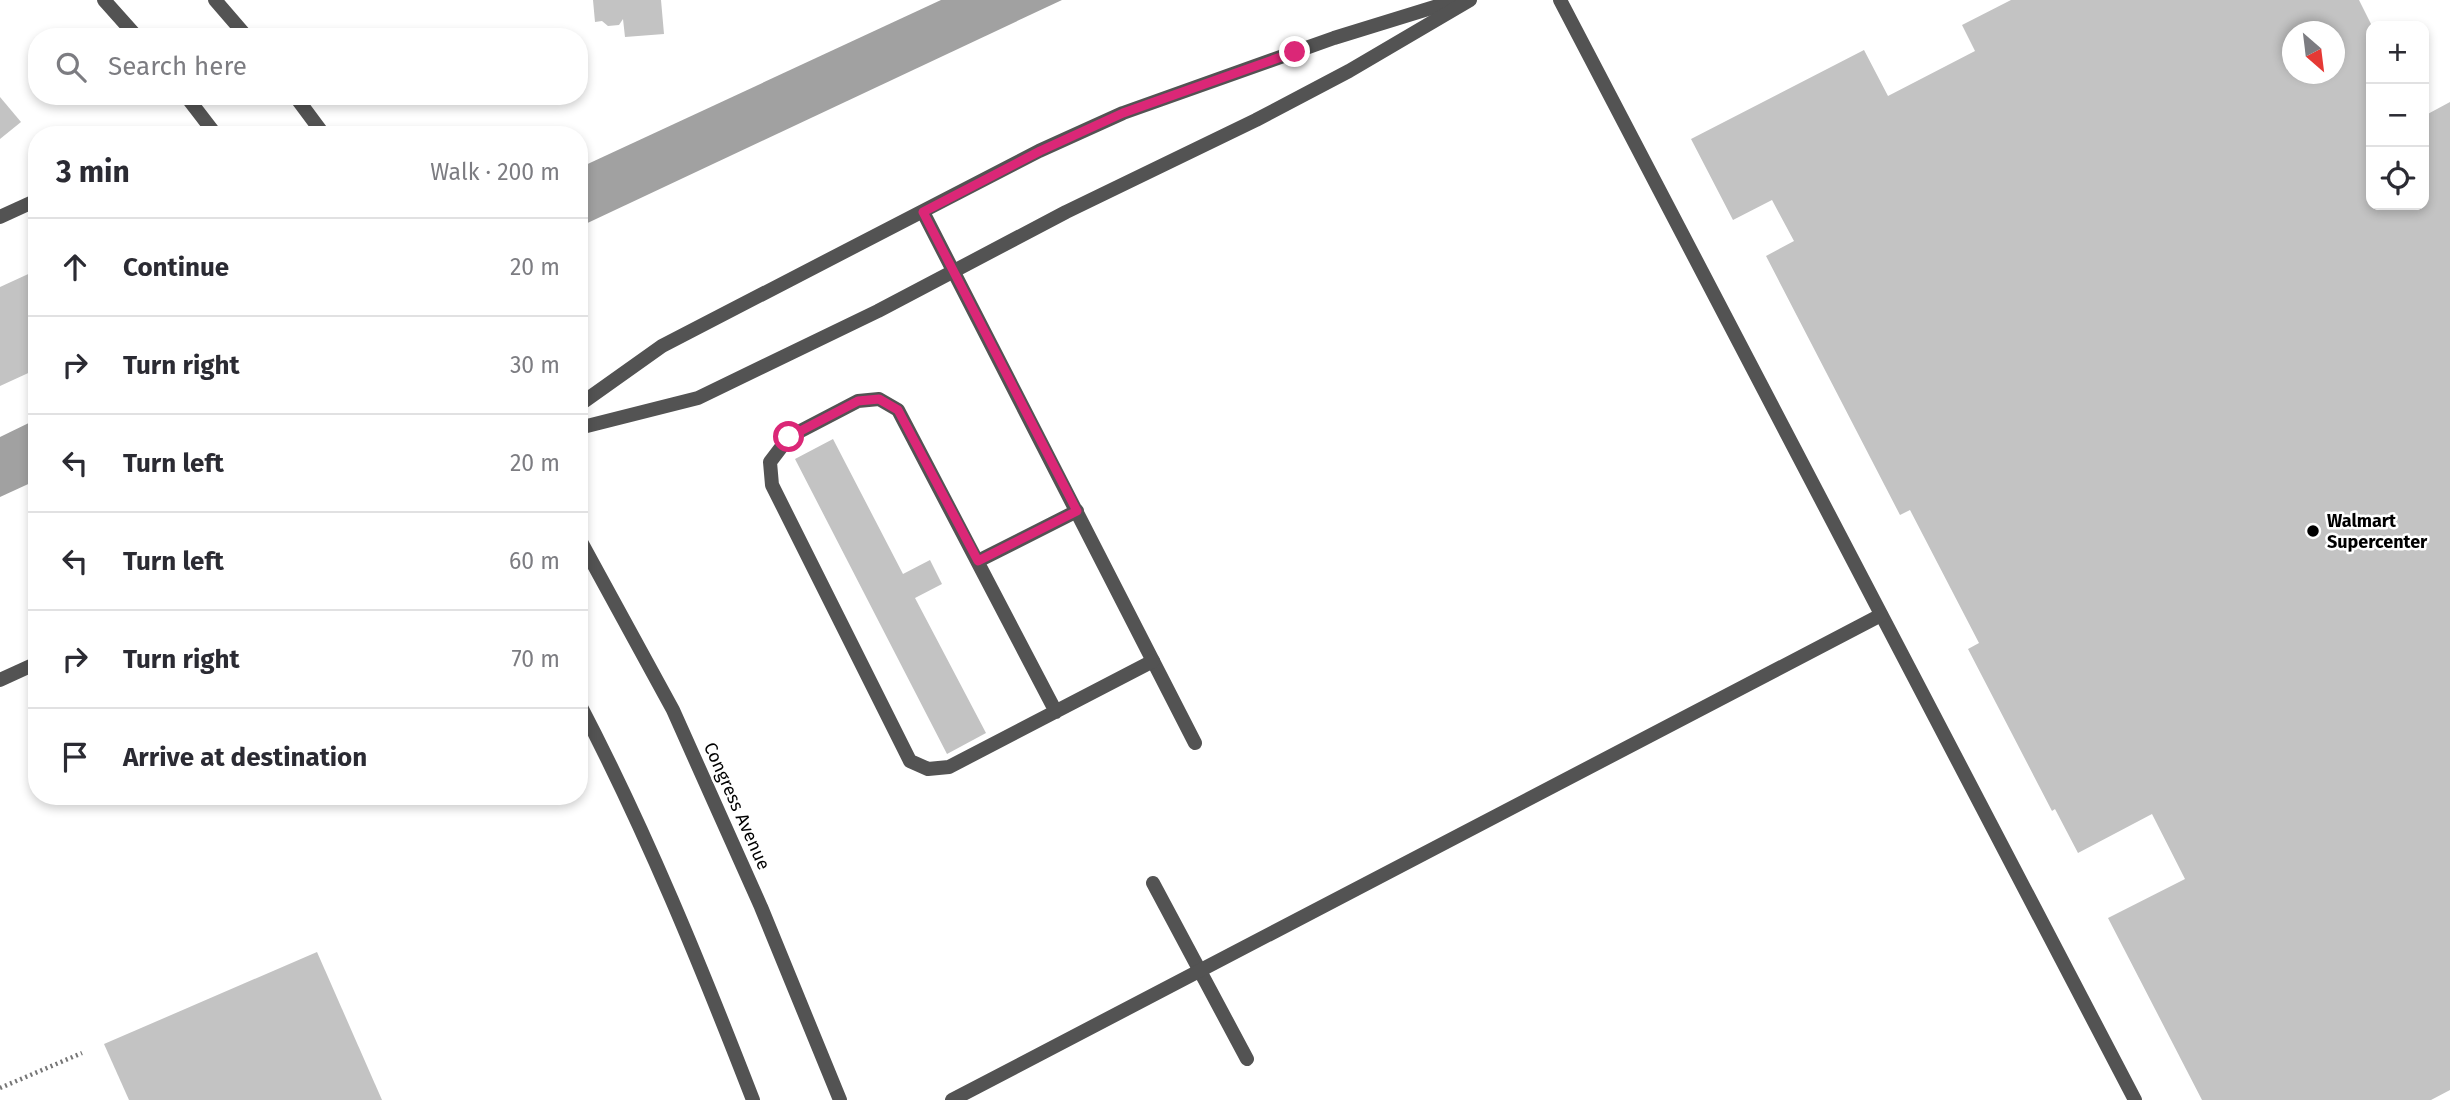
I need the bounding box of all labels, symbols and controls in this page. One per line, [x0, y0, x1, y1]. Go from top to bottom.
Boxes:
north arrow [2282, 21, 2345, 84]
map controls [2366, 21, 2429, 210]
button: + [2366, 21, 2429, 84]
search box [28, 28, 588, 105]
route end [1279, 36, 1310, 67]
icon: search [52, 48, 90, 86]
text: Search here [108, 51, 247, 82]
button: − [2366, 84, 2429, 147]
button: locate [2366, 147, 2429, 210]
text: 3 min [56, 154, 130, 190]
text: Walk · 200 m [430, 158, 560, 186]
icon: ahead [56, 248, 94, 286]
text: Continue [123, 252, 229, 283]
text: 20 m [510, 253, 560, 281]
icon: right [56, 346, 94, 384]
text: Turn right [123, 350, 240, 381]
text: 30 m [510, 351, 560, 379]
route start [773, 421, 804, 452]
icon: left [56, 444, 94, 482]
text: Turn left [123, 448, 224, 479]
text: 20 m [510, 449, 560, 477]
place label: Walmart Supercenter [2327, 510, 2428, 553]
marker: Walmart Supercenter [2305, 523, 2321, 539]
icon: left [56, 542, 94, 580]
text: Turn left [123, 546, 224, 577]
text: 60 m [509, 547, 560, 575]
icon: right [56, 640, 94, 678]
text: Turn right [123, 644, 240, 675]
text: 70 m [511, 645, 560, 673]
icon: arrive [56, 738, 94, 776]
street label: Congress Avenue [699, 739, 775, 873]
text: Arrive at destination [123, 742, 367, 773]

